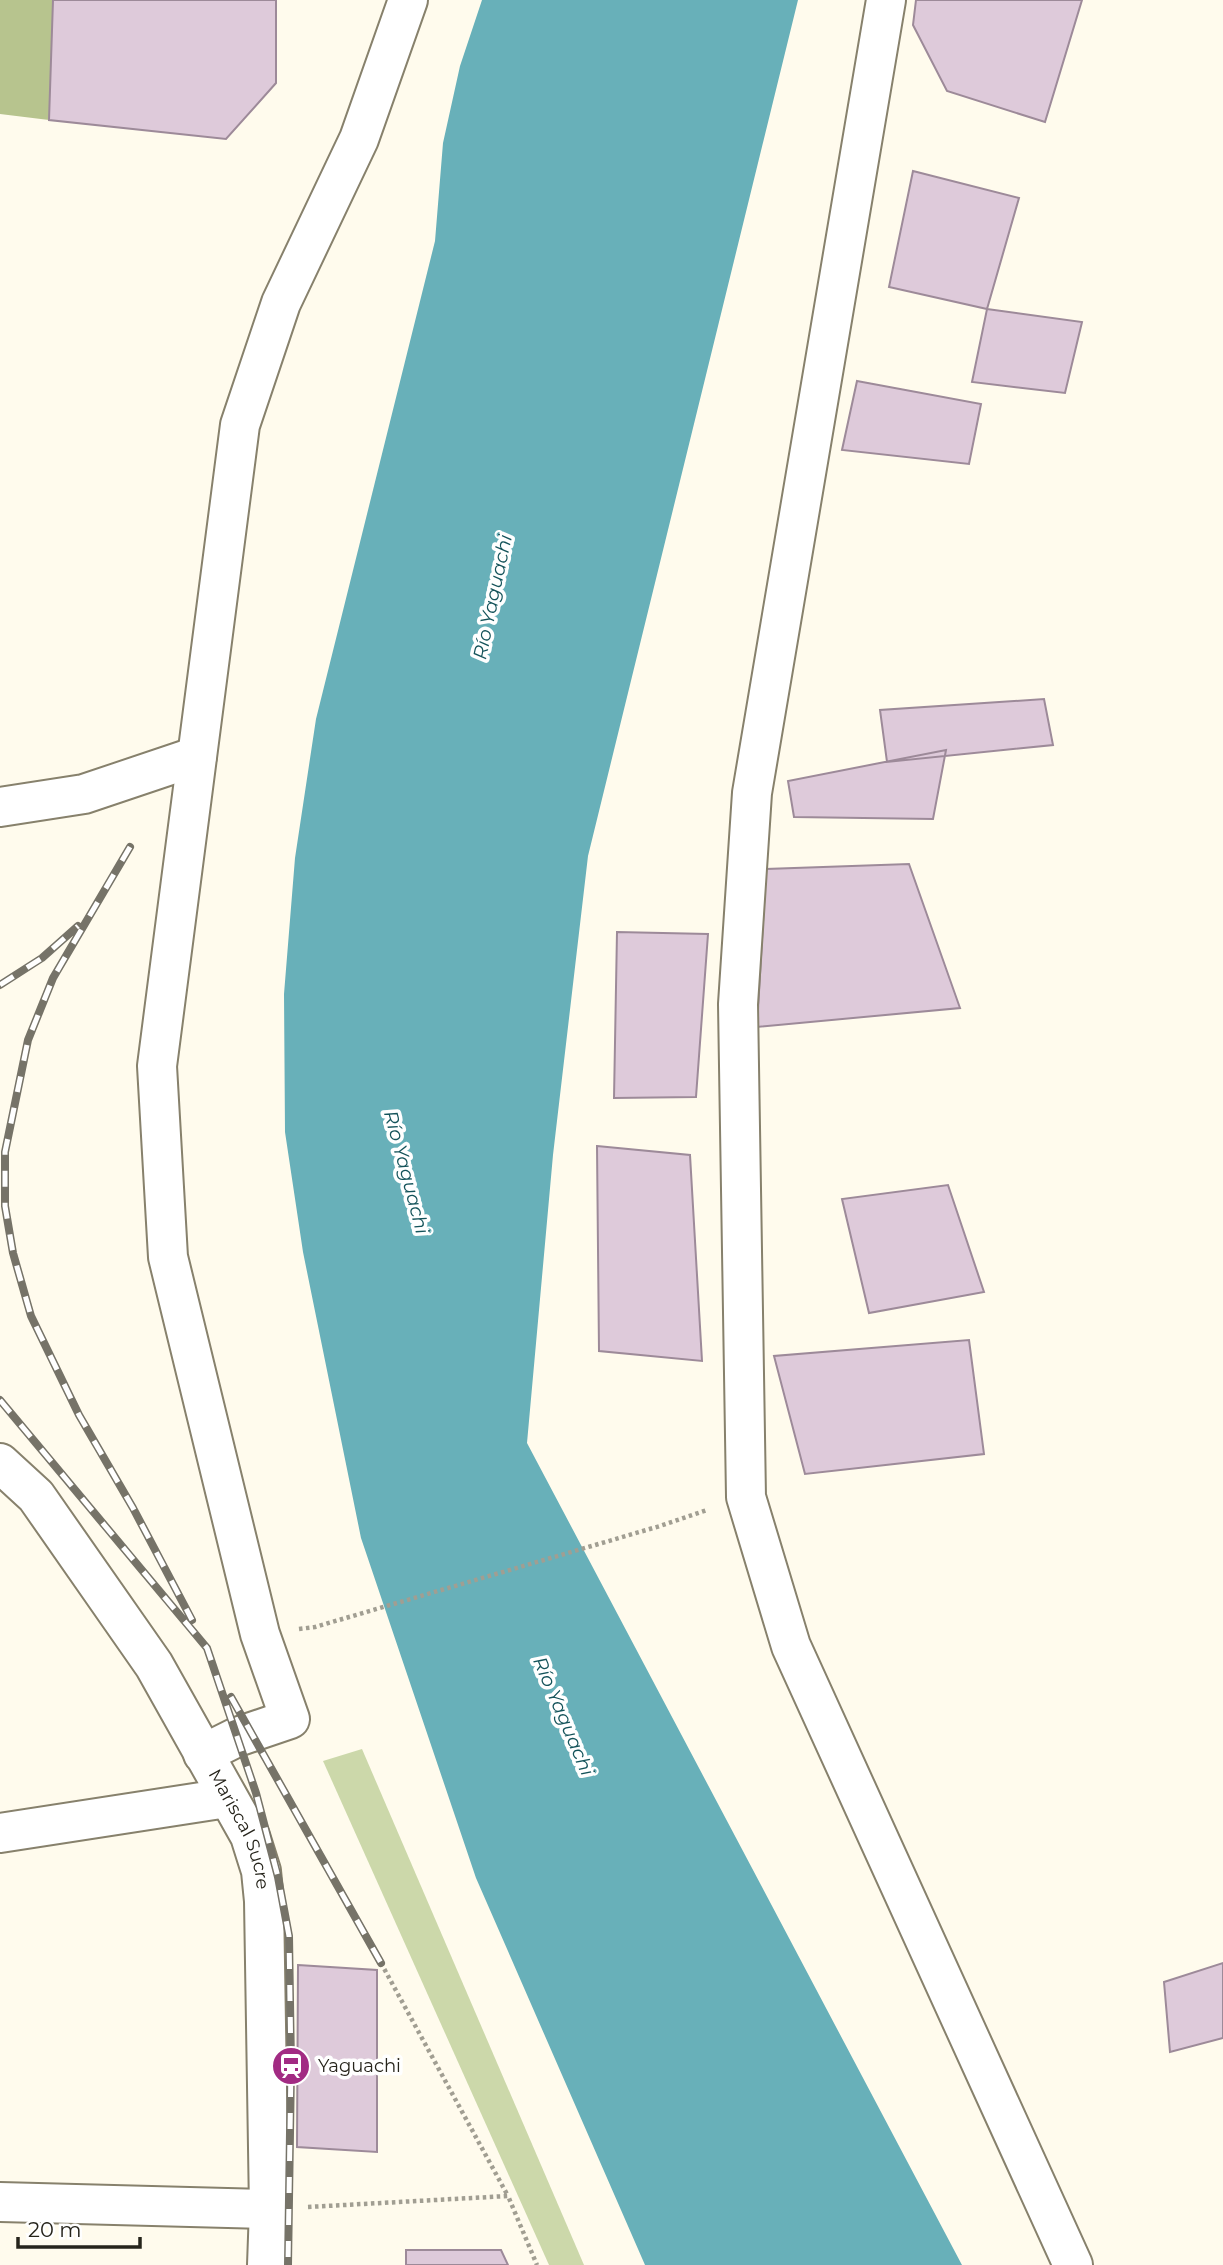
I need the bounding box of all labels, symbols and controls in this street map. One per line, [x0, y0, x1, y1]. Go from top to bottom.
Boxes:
water label: Río Yaguachi [468, 532, 517, 662]
water label: Río Yaguachi [379, 1108, 434, 1237]
water label: Río Yaguachi [528, 1653, 599, 1780]
street label: Mariscal Sucre [204, 1765, 274, 1890]
station icon: Yaguachi [270, 2045, 312, 2087]
place label: Yaguachi [318, 2055, 401, 2077]
scale bar [18, 2206, 140, 2250]
text: 20 m [28, 2217, 82, 2242]

